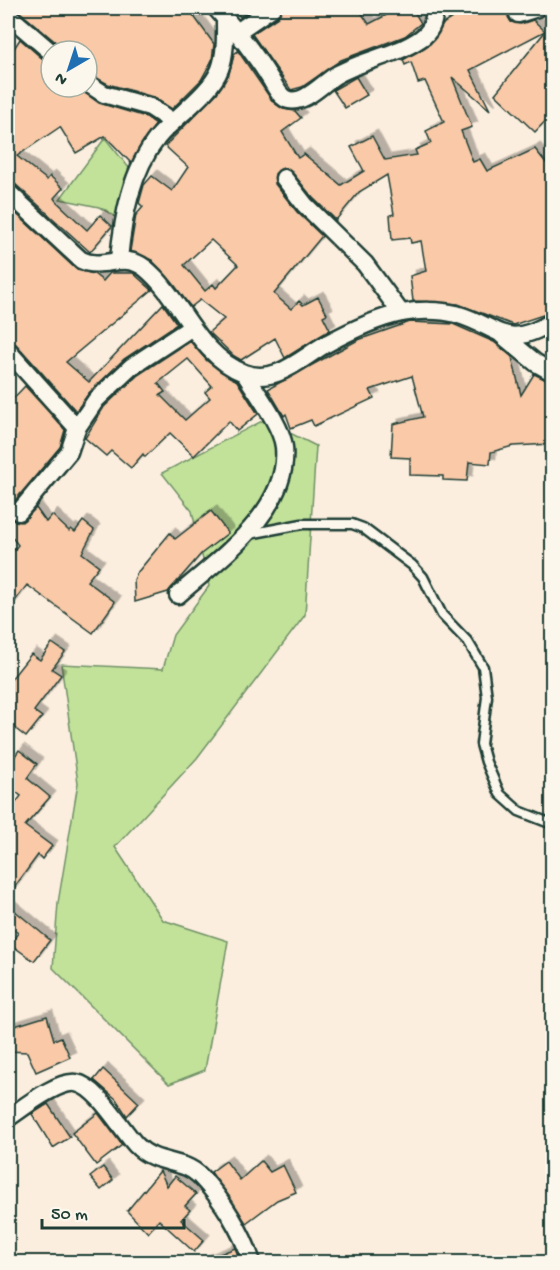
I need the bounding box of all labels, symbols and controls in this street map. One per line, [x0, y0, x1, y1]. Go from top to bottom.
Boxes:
north arrow [39, 39, 99, 99]
text: N [51, 67, 72, 89]
scale bar [42, 1192, 184, 1230]
text: 50 m [51, 1205, 88, 1226]

